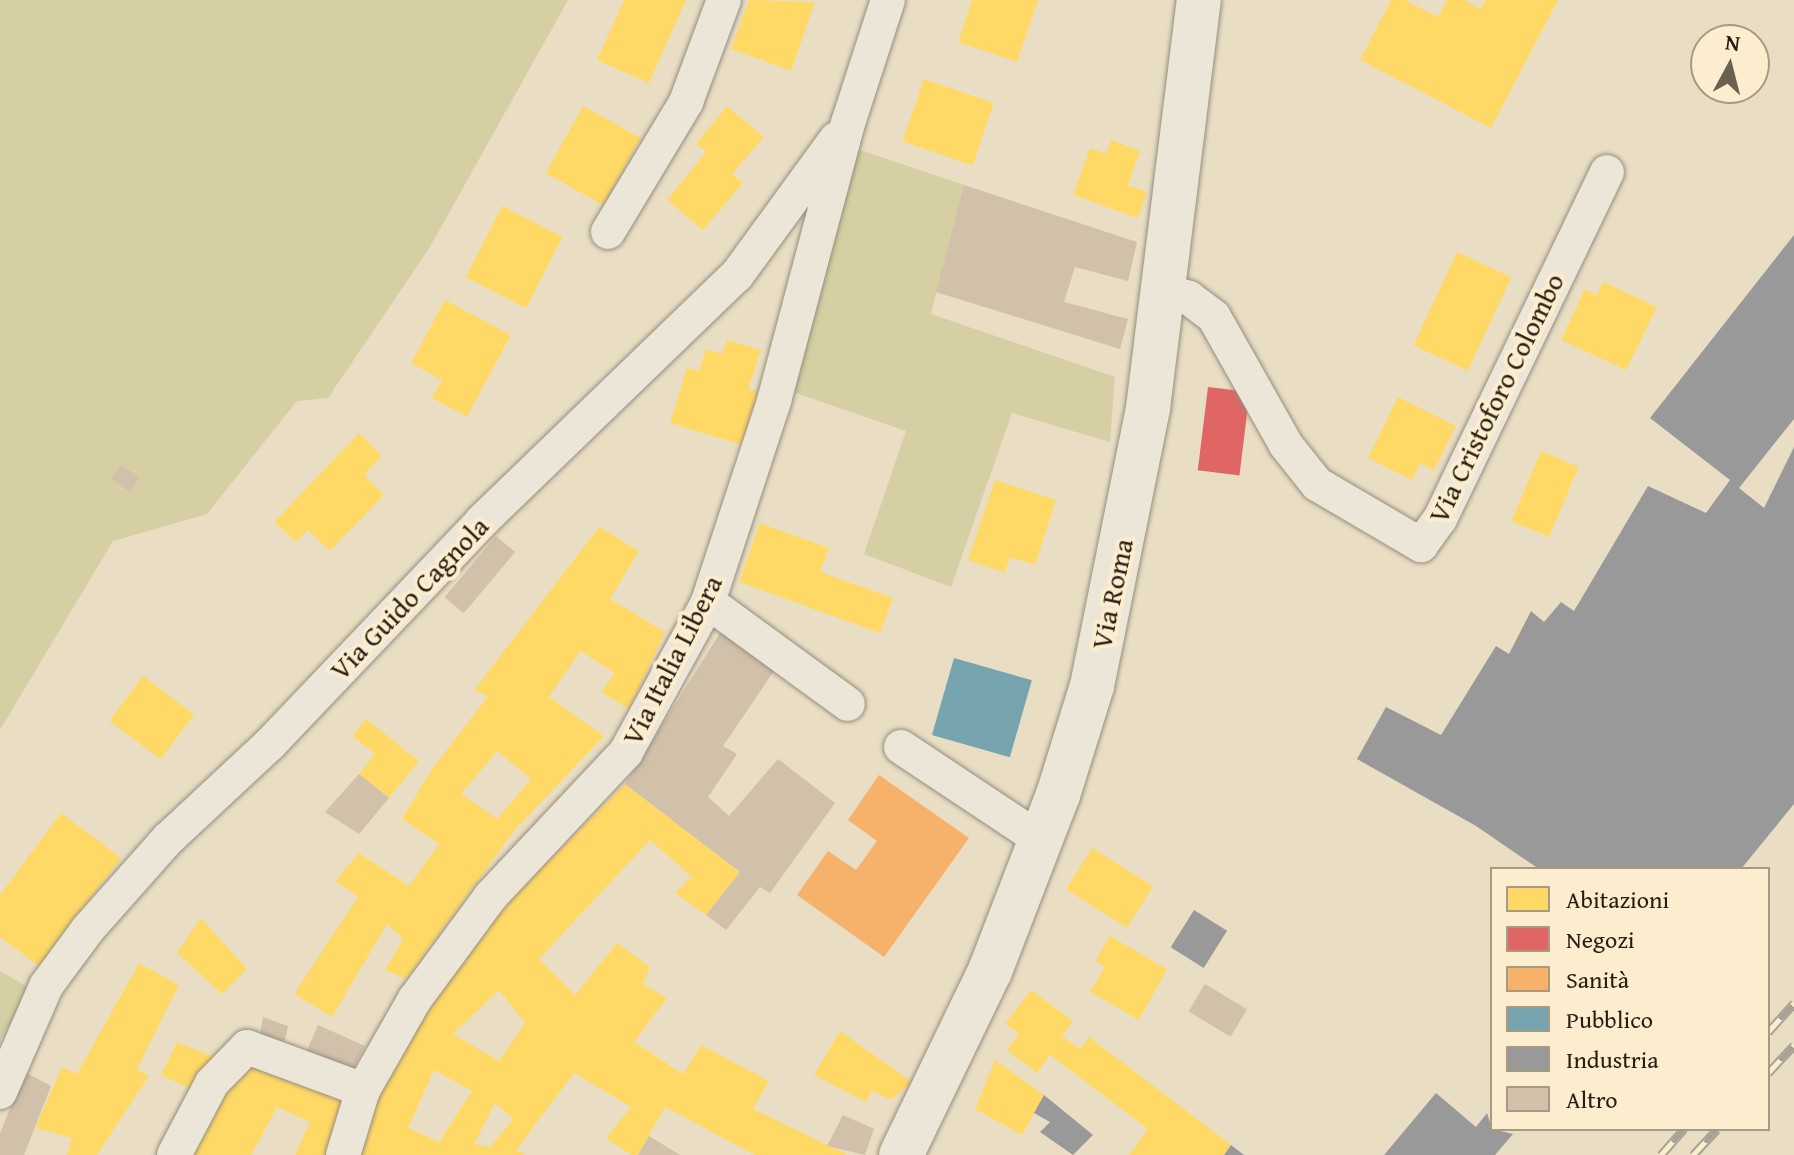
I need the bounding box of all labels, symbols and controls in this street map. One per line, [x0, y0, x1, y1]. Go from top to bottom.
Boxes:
north arrow [1690, 24, 1770, 104]
text: N [1723, 25, 1742, 59]
street label: Via Cristoforo Colombo [1421, 268, 1571, 528]
street label: Via Guido Cagnola [323, 509, 495, 687]
street label: Via Roma [1084, 536, 1140, 652]
street label: Via Italia Libera [615, 569, 729, 751]
legend [1490, 867, 1770, 1131]
text: Abitazioni [1566, 882, 1669, 917]
text: Negozi [1566, 922, 1634, 957]
text: Sanità [1566, 962, 1629, 997]
text: Pubblico [1566, 1002, 1653, 1037]
text: Industria [1566, 1042, 1659, 1077]
text: Altro [1566, 1082, 1618, 1117]

